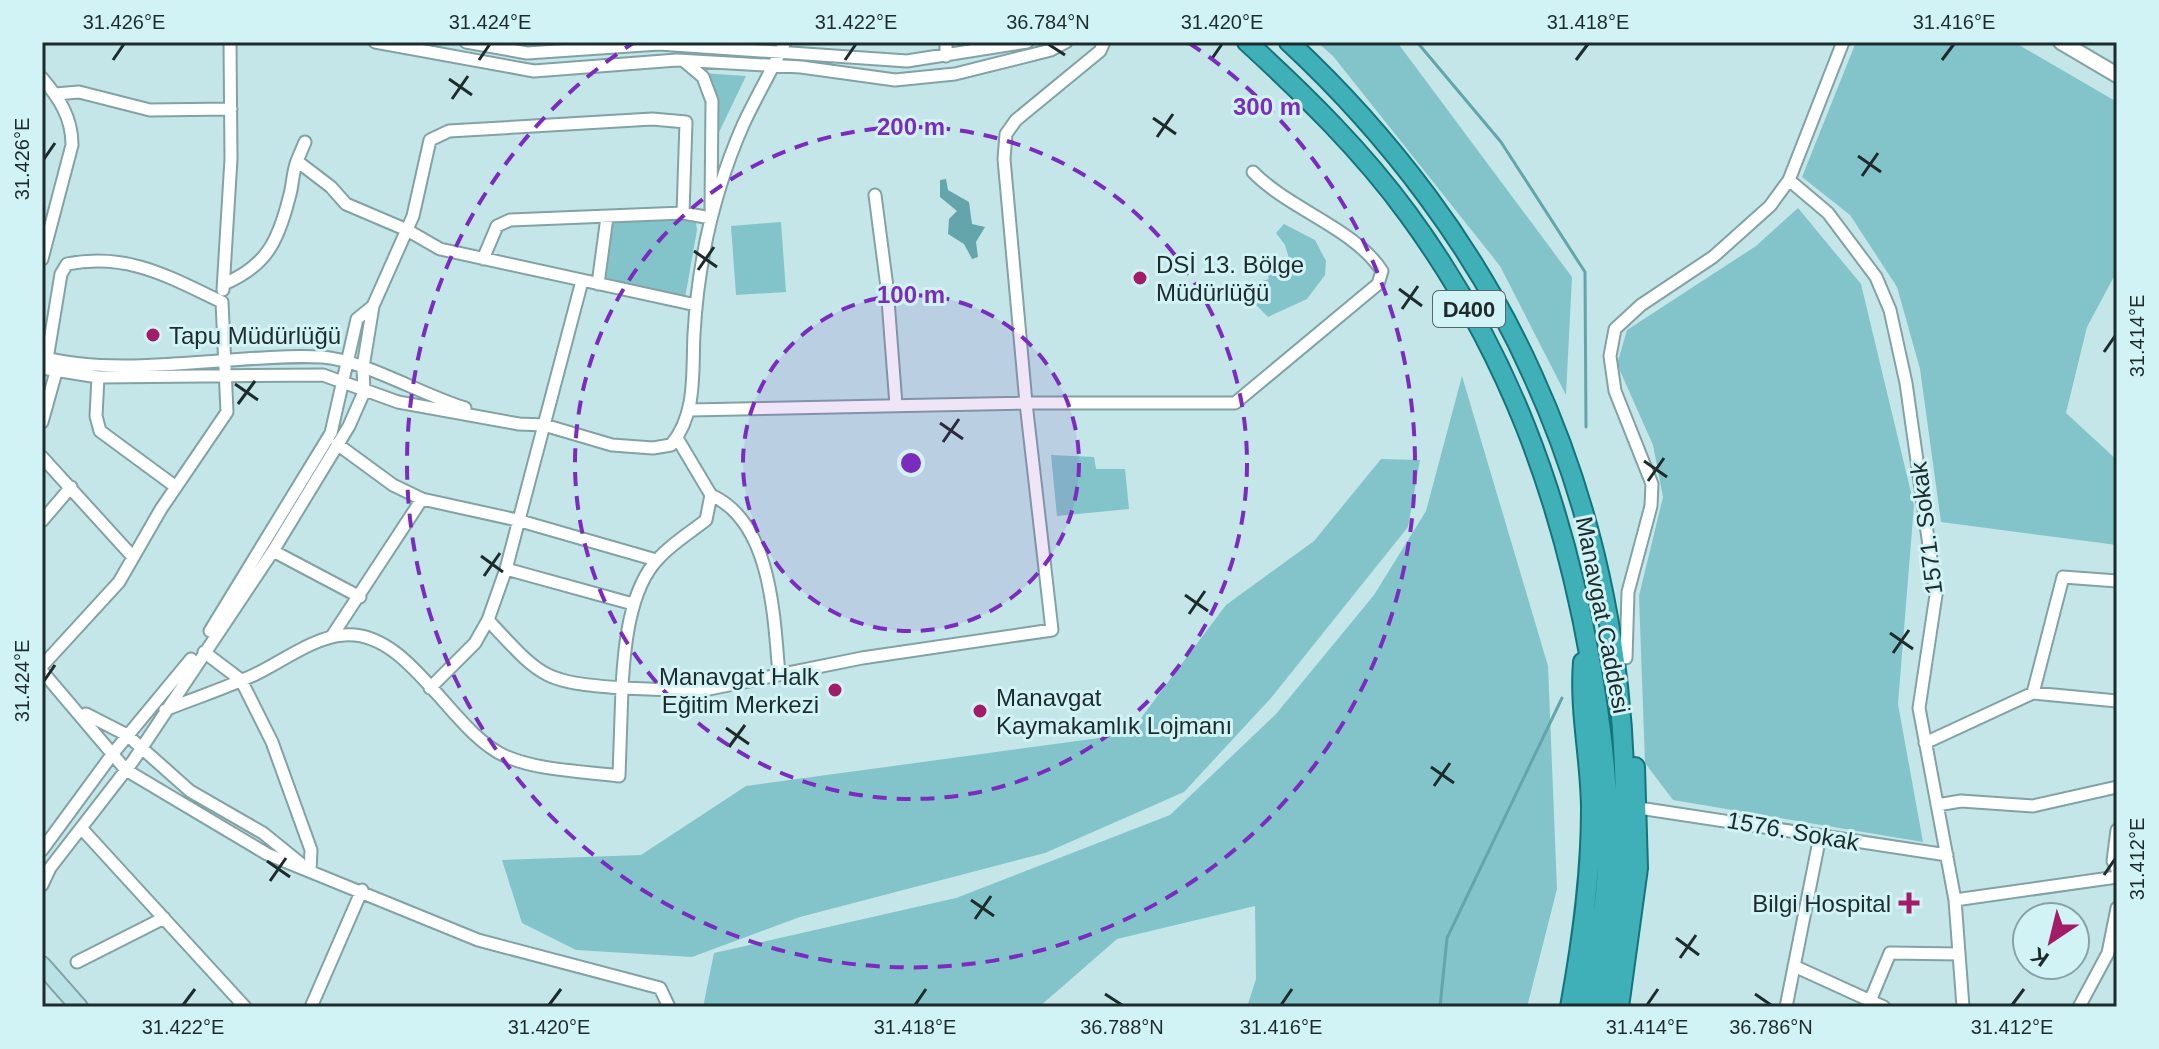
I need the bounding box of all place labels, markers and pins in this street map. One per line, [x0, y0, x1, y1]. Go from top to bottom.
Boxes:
place label: DSİ 13. Bölge Müdürlüğü [1156, 251, 1304, 306]
marker: DSİ 13. Bölge Müdürlüğü [1131, 269, 1149, 287]
place label: Tapu Müdürlüğü [169, 322, 341, 349]
marker: Tapu Müdürlüğü [144, 326, 162, 344]
centre of rings [897, 449, 925, 477]
place label: Manavgat Halk Eğitim Merkezi [659, 663, 820, 718]
marker: Manavgat Halk Eğitim Merkezi [826, 681, 844, 699]
place label: Manavgat Kaymakamlık Lojmanı [996, 684, 1232, 739]
marker: Manavgat Kaymakamlık Lojmanı [971, 702, 989, 720]
place label: Bilgi Hospital [1752, 890, 1891, 917]
marker: Bilgi Hospital [1898, 892, 1920, 914]

